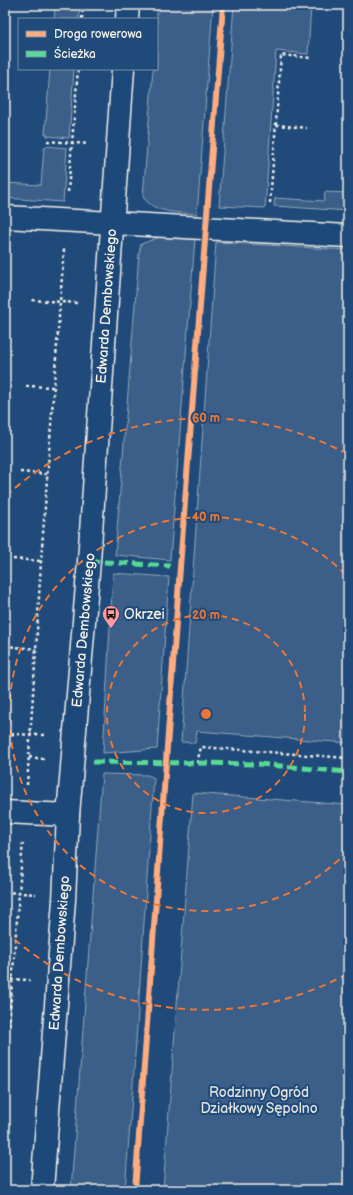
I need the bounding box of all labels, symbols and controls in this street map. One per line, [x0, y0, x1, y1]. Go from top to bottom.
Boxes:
legend [18, 18, 158, 70]
text: Droga rowerowa [54, 27, 142, 42]
text: Ścieżka [54, 45, 96, 62]
street label: Edwarda Dembowskiego [93, 228, 120, 384]
text: 60 m [192, 411, 220, 426]
text: 40 m [192, 510, 220, 525]
street label: Edwarda Dembowskiego [68, 552, 99, 708]
bus stop icon: Okrzei [101, 604, 121, 629]
place label: Okrzei [124, 606, 165, 623]
text: 20 m [192, 608, 220, 623]
centre of rings [199, 707, 213, 721]
street label: Edwarda Dembowskiego [46, 875, 73, 1031]
park label: Rodzinny Ogród Działkowy Sępolno [200, 1084, 318, 1117]

